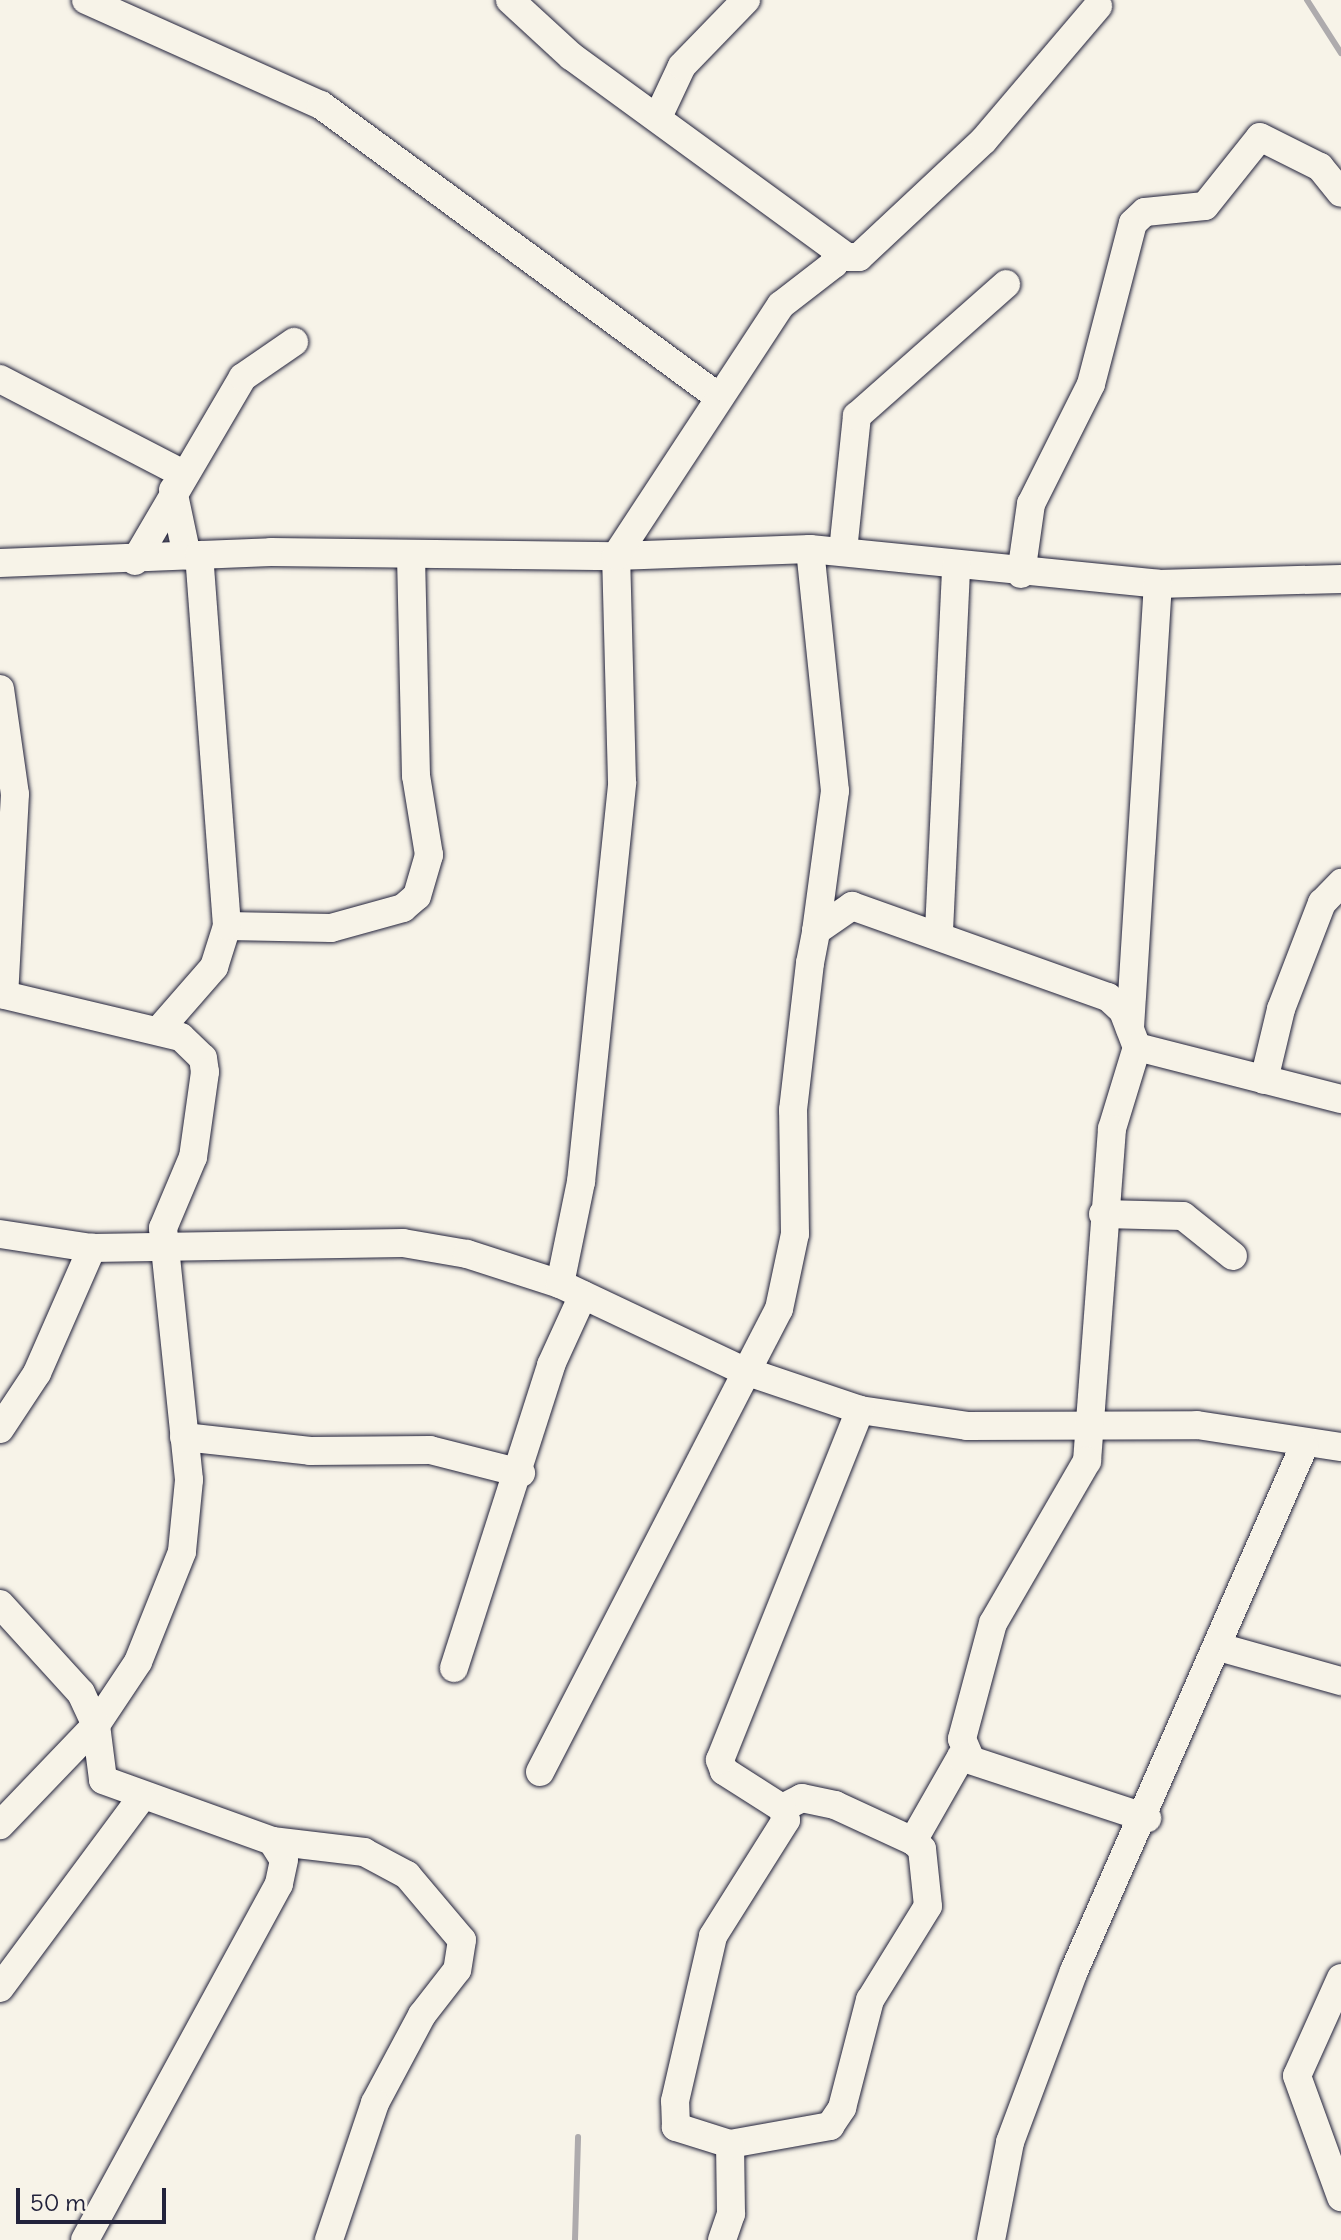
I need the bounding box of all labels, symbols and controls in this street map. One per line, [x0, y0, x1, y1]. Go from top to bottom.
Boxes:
scale bar [20, 2172, 170, 2222]
text: 50 m [30, 2187, 86, 2217]

